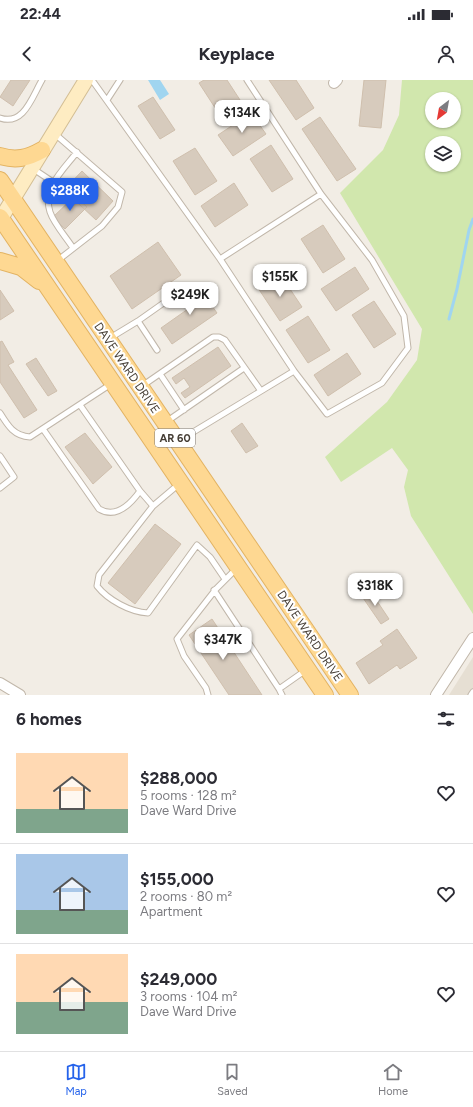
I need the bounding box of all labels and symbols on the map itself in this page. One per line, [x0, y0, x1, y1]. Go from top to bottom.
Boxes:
north arrow [425, 92, 461, 128]
pin: $134K [214, 100, 270, 134]
pin: $288K [42, 178, 98, 212]
pin: $155K [252, 264, 308, 298]
pin: $249K [162, 282, 218, 316]
street label: DAVE WARD DRIVE [91, 320, 163, 416]
road number: AR 60 [155, 429, 195, 447]
pin: $318K [347, 573, 403, 607]
street label: DAVE WARD DRIVE [274, 588, 346, 684]
pin: $347K [195, 627, 251, 661]

